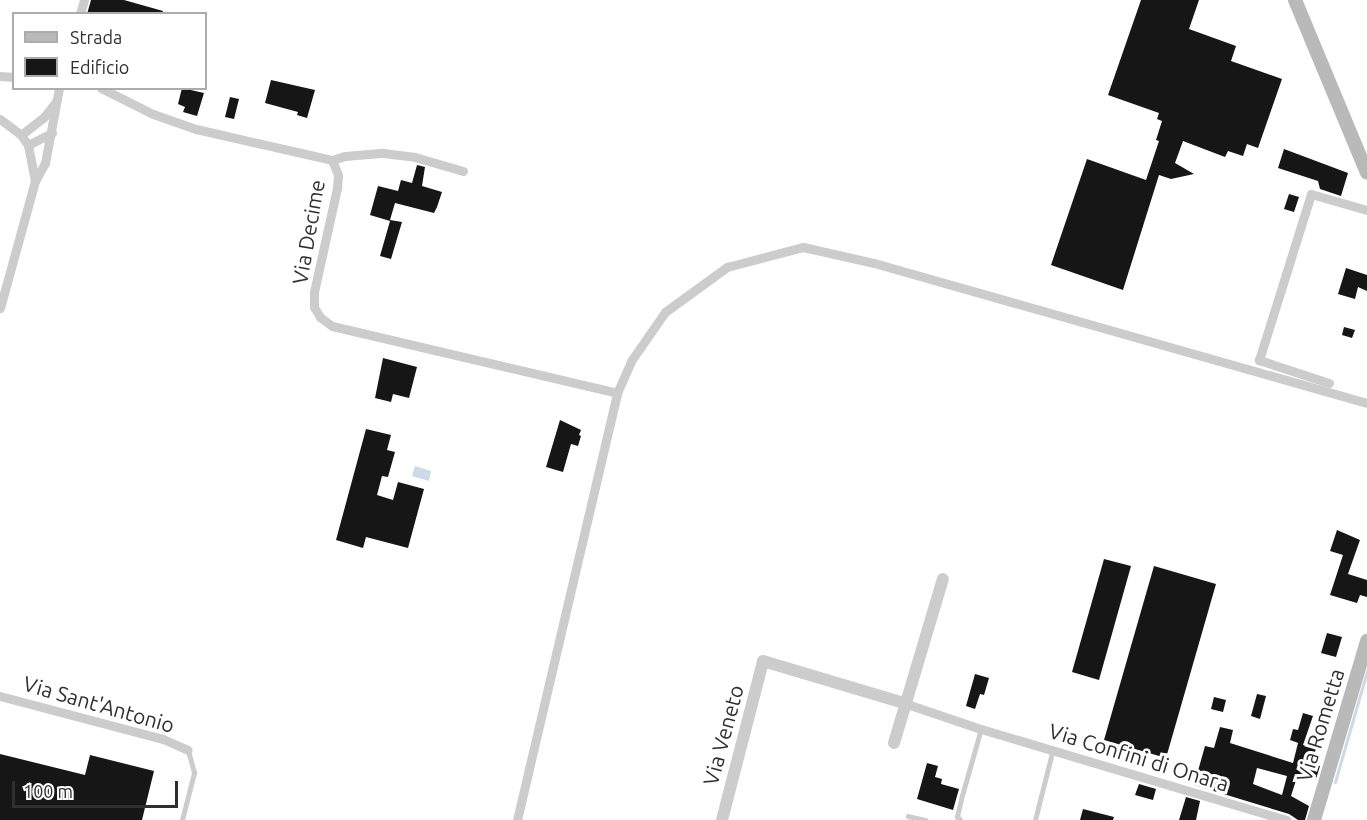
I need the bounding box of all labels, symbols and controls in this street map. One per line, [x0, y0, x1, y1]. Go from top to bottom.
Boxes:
legend [12, 12, 207, 90]
text: Strada [70, 27, 122, 47]
text: Edificio [70, 57, 129, 77]
street label: Via Decime [286, 178, 330, 286]
street label: Via Rometta [1291, 665, 1349, 785]
street label: Via Sant'Antonio [21, 670, 177, 738]
street label: Via Veneto [698, 682, 748, 788]
street label: Via Confini di Onara [1046, 718, 1232, 796]
scale bar [15, 769, 182, 807]
text: 100 m [23, 781, 73, 801]

